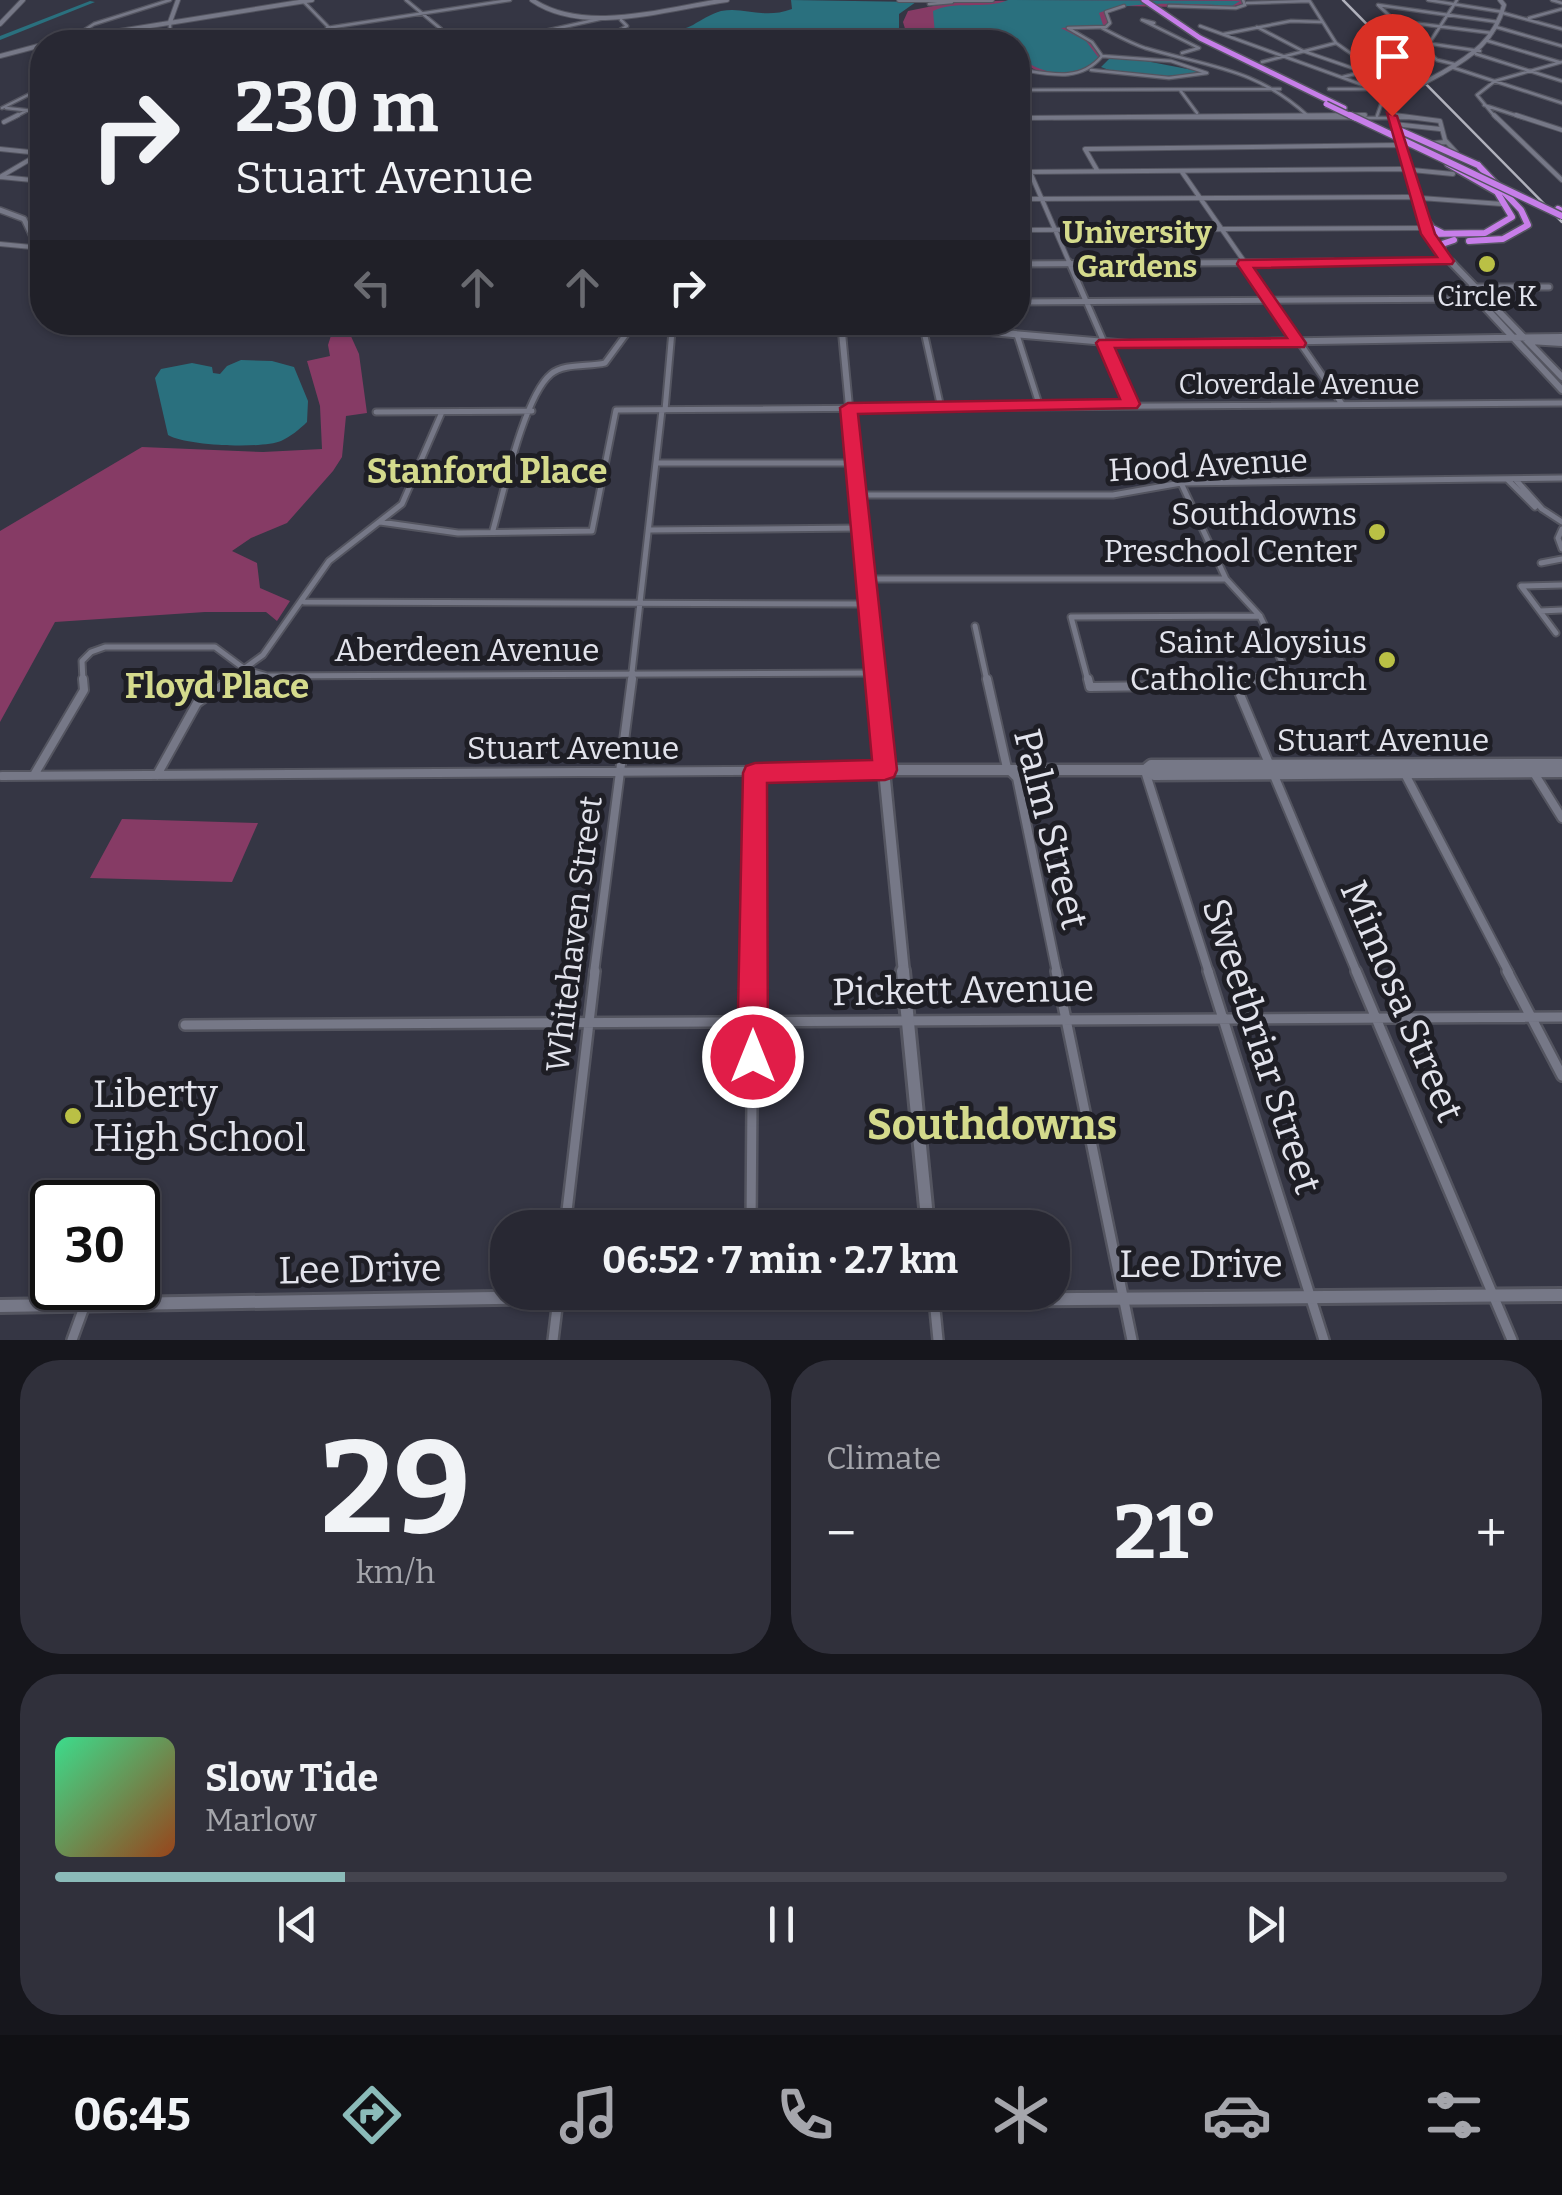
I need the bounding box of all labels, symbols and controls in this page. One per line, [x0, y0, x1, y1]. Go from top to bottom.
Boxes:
pin [1350, 14, 1435, 117]
icon: arrive [1365, 29, 1420, 84]
text: 230 m [235, 66, 439, 150]
icon: right [70, 70, 200, 200]
text: Stuart Avenue [235, 151, 534, 205]
district label: University Gardens [1062, 215, 1212, 285]
marker: Circle K [1476, 253, 1498, 275]
icon: left [345, 260, 400, 315]
icon: ahead [450, 260, 505, 315]
icon: ahead [555, 260, 610, 315]
icon: right [660, 260, 715, 315]
place label: Circle K [1437, 280, 1537, 313]
street label: Cloverdale Avenue [1178, 368, 1420, 401]
street label: Hood Avenue [1107, 441, 1309, 489]
district label: Stanford Place [367, 450, 607, 492]
place label: Southdowns Preschool Center [1104, 495, 1357, 570]
marker: Southdowns Preschool Center [1366, 521, 1388, 543]
place label: Saint Aloysius Catholic Church [1130, 623, 1367, 698]
street label: Aberdeen Avenue [335, 631, 599, 669]
marker: Saint Aloysius Catholic Church [1376, 649, 1398, 671]
district label: Floyd Place [125, 665, 309, 707]
street label: Stuart Avenue [1277, 721, 1489, 759]
street label: Palm Street [1004, 724, 1098, 934]
street label: Stuart Avenue [467, 729, 679, 767]
street label: Whitehaven Street [538, 793, 610, 1074]
street label: Mimosa Street [1331, 874, 1473, 1129]
street label: Sweetbriar Street [1193, 893, 1331, 1200]
street label: Pickett Avenue [832, 965, 1094, 1015]
position arrow [701, 1005, 805, 1109]
place label: Liberty High School [93, 1071, 306, 1161]
district label: Southdowns [867, 1100, 1117, 1150]
marker: Liberty High School [62, 1105, 84, 1127]
speed limit sign: 30 [30, 1180, 160, 1310]
text: 06:52 · 7 min · 2.7 km [602, 1237, 958, 1283]
street label: Lee Drive [1119, 1241, 1283, 1287]
street label: Lee Drive [278, 1245, 442, 1293]
text: 29 [320, 1410, 471, 1566]
text: Climate [826, 1439, 941, 1477]
text: 21° [1114, 1488, 1218, 1578]
text: − [826, 1501, 856, 1567]
text: + [1476, 1501, 1507, 1567]
text: km/h [356, 1553, 435, 1591]
text: Slow Tide [205, 1755, 378, 1801]
text: Marlow [205, 1801, 317, 1839]
icon: previous [270, 1897, 325, 1952]
icon: pause [754, 1897, 809, 1952]
icon: next [1238, 1897, 1293, 1952]
icon: directions [337, 2080, 407, 2150]
icon: music [554, 2080, 624, 2150]
icon: phone [770, 2080, 840, 2150]
icon: climate [986, 2080, 1056, 2150]
icon: car [1202, 2080, 1272, 2150]
icon: filters [1419, 2080, 1489, 2150]
text: 06:45 [73, 2088, 191, 2142]

